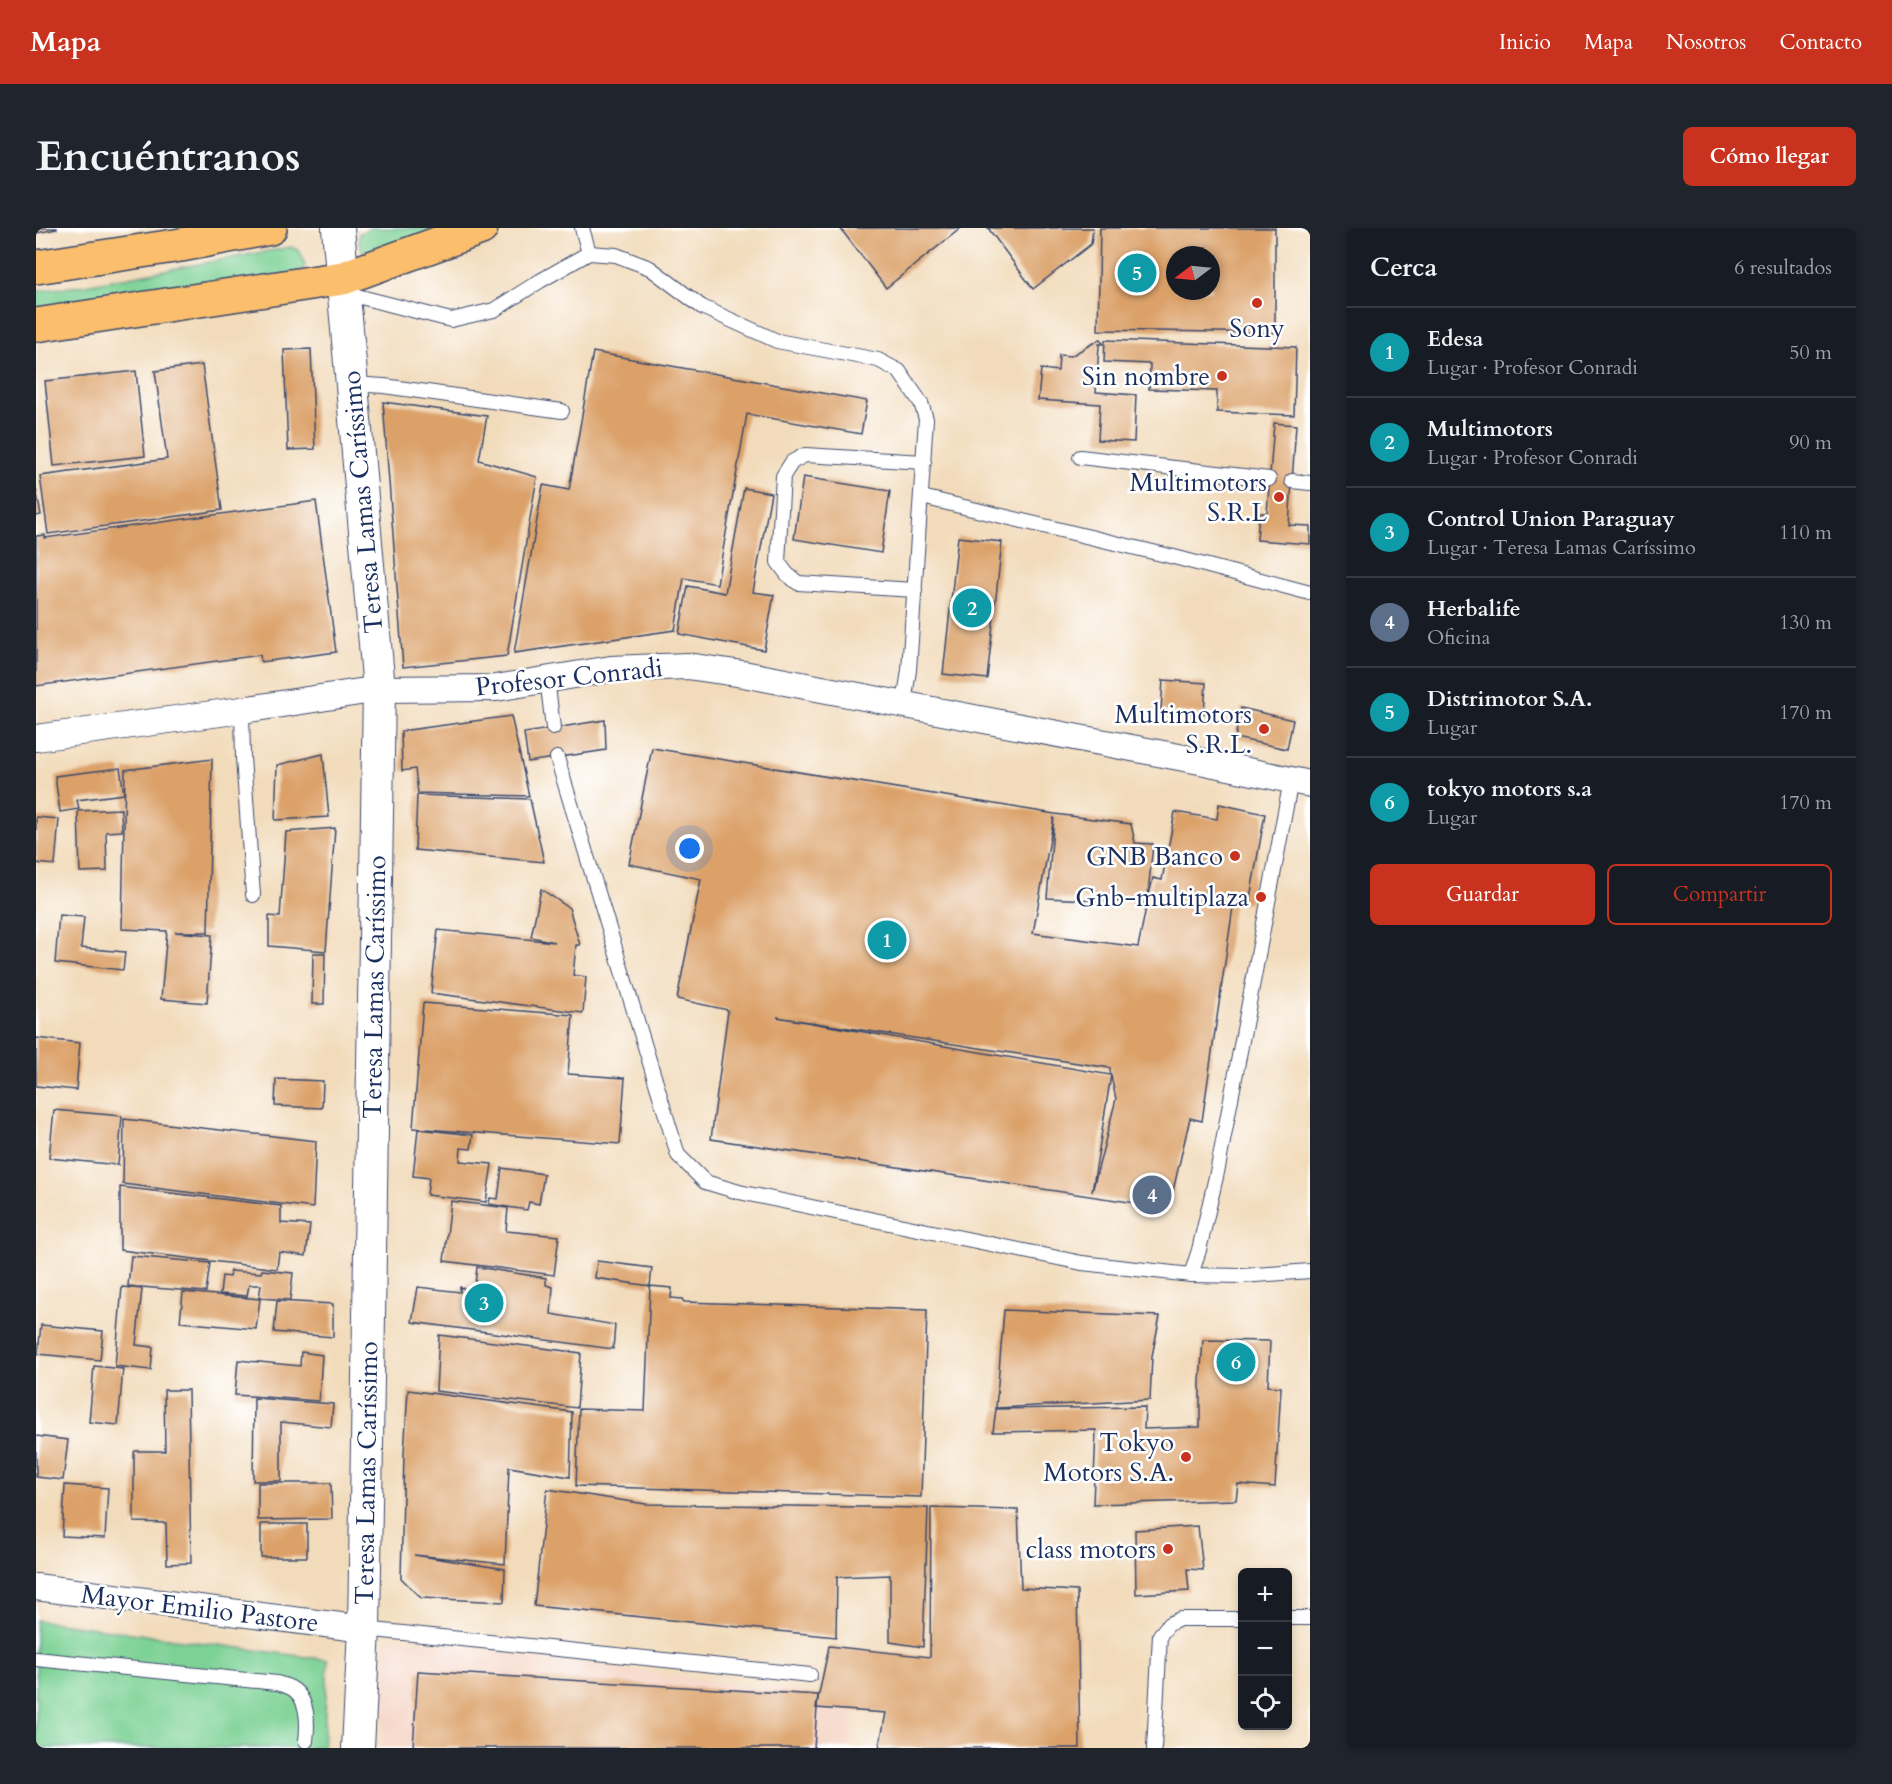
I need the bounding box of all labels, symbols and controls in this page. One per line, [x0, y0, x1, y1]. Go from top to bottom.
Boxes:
text: Mapa [30, 23, 101, 61]
text: Inicio [1499, 28, 1551, 57]
text: Mapa [1584, 28, 1633, 57]
text: Nosotros [1666, 28, 1746, 57]
text: Contacto [1779, 28, 1862, 57]
button: Cómo llegar [1683, 127, 1856, 186]
text: Encuéntranos [36, 128, 301, 185]
north arrow [1166, 246, 1220, 300]
pin: 5 [1118, 250, 1156, 296]
text: Cerca [1370, 250, 1437, 285]
text: 6 resultados [1734, 254, 1832, 281]
marker: Sony [1250, 296, 1264, 310]
place label: Sony [1229, 311, 1285, 346]
text: Edesa [1427, 324, 1484, 354]
text: 1 [1384, 339, 1395, 366]
text: 50 m [1789, 339, 1832, 366]
text: Lugar · Profesor Conradi [1427, 354, 1638, 381]
place label: Sin nombre [1082, 359, 1210, 394]
street label: Teresa Lamas Caríssimo [334, 369, 391, 635]
marker: Sin nombre [1215, 369, 1229, 383]
text: Multimotors [1427, 414, 1553, 444]
text: 2 [1384, 429, 1395, 456]
text: 90 m [1789, 429, 1832, 456]
text: Lugar · Profesor Conradi [1427, 444, 1638, 471]
place label: Multimotors S.R.L [1130, 465, 1267, 530]
marker: Multimotors S.R.L [1272, 490, 1286, 504]
text: Control Union Paraguay [1427, 504, 1675, 534]
text: 3 [1384, 519, 1395, 546]
text: 110 m [1779, 519, 1832, 546]
text: Lugar · Teresa Lamas Caríssimo [1427, 534, 1696, 561]
pin: 2 [952, 586, 992, 631]
text: Herbalife [1427, 594, 1521, 624]
text: 4 [1384, 609, 1395, 636]
text: 130 m [1779, 609, 1832, 636]
text: Oficina [1427, 624, 1490, 651]
street label: Profesor Conradi [474, 650, 665, 705]
text: Distrimotor S.A. [1427, 684, 1593, 714]
place label: Multimotors S.R.L. [1115, 697, 1252, 762]
text: 5 [1384, 699, 1395, 726]
text: 170 m [1779, 699, 1832, 726]
text: Lugar [1427, 714, 1477, 741]
marker: Multimotors S.R.L. [1257, 722, 1271, 736]
text: tokyo motors s.a [1427, 774, 1592, 804]
text: 6 [1384, 789, 1395, 816]
text: 170 m [1779, 789, 1832, 816]
text: Lugar [1427, 804, 1477, 831]
your location [675, 834, 704, 863]
place label: GNB Banco [1086, 839, 1223, 874]
marker: GNB Banco [1228, 849, 1242, 863]
street label: Teresa Lamas Caríssimo [355, 855, 394, 1119]
button: Guardar [1370, 864, 1595, 925]
button: Compartir [1607, 864, 1832, 925]
place label: Gnb-multiplaza [1075, 880, 1249, 915]
marker: Gnb-multiplaza [1254, 890, 1268, 904]
pin: 1 [868, 918, 906, 962]
pin: 4 [1132, 1172, 1172, 1218]
pin: 3 [464, 1280, 504, 1326]
pin: 6 [1216, 1340, 1256, 1384]
street label: Teresa Lamas Caríssimo [347, 1341, 386, 1605]
place label: Tokyo Motors S.A. [1043, 1425, 1174, 1490]
marker: Tokyo Motors S.A. [1179, 1450, 1193, 1464]
place label: class motors [1025, 1532, 1156, 1567]
marker: class motors [1161, 1542, 1175, 1556]
map controls [1238, 1568, 1292, 1730]
button: + [1238, 1568, 1292, 1622]
street label: Mayor Emilio Pastore [79, 1577, 321, 1640]
button: − [1238, 1622, 1292, 1676]
button: locate [1238, 1676, 1292, 1730]

